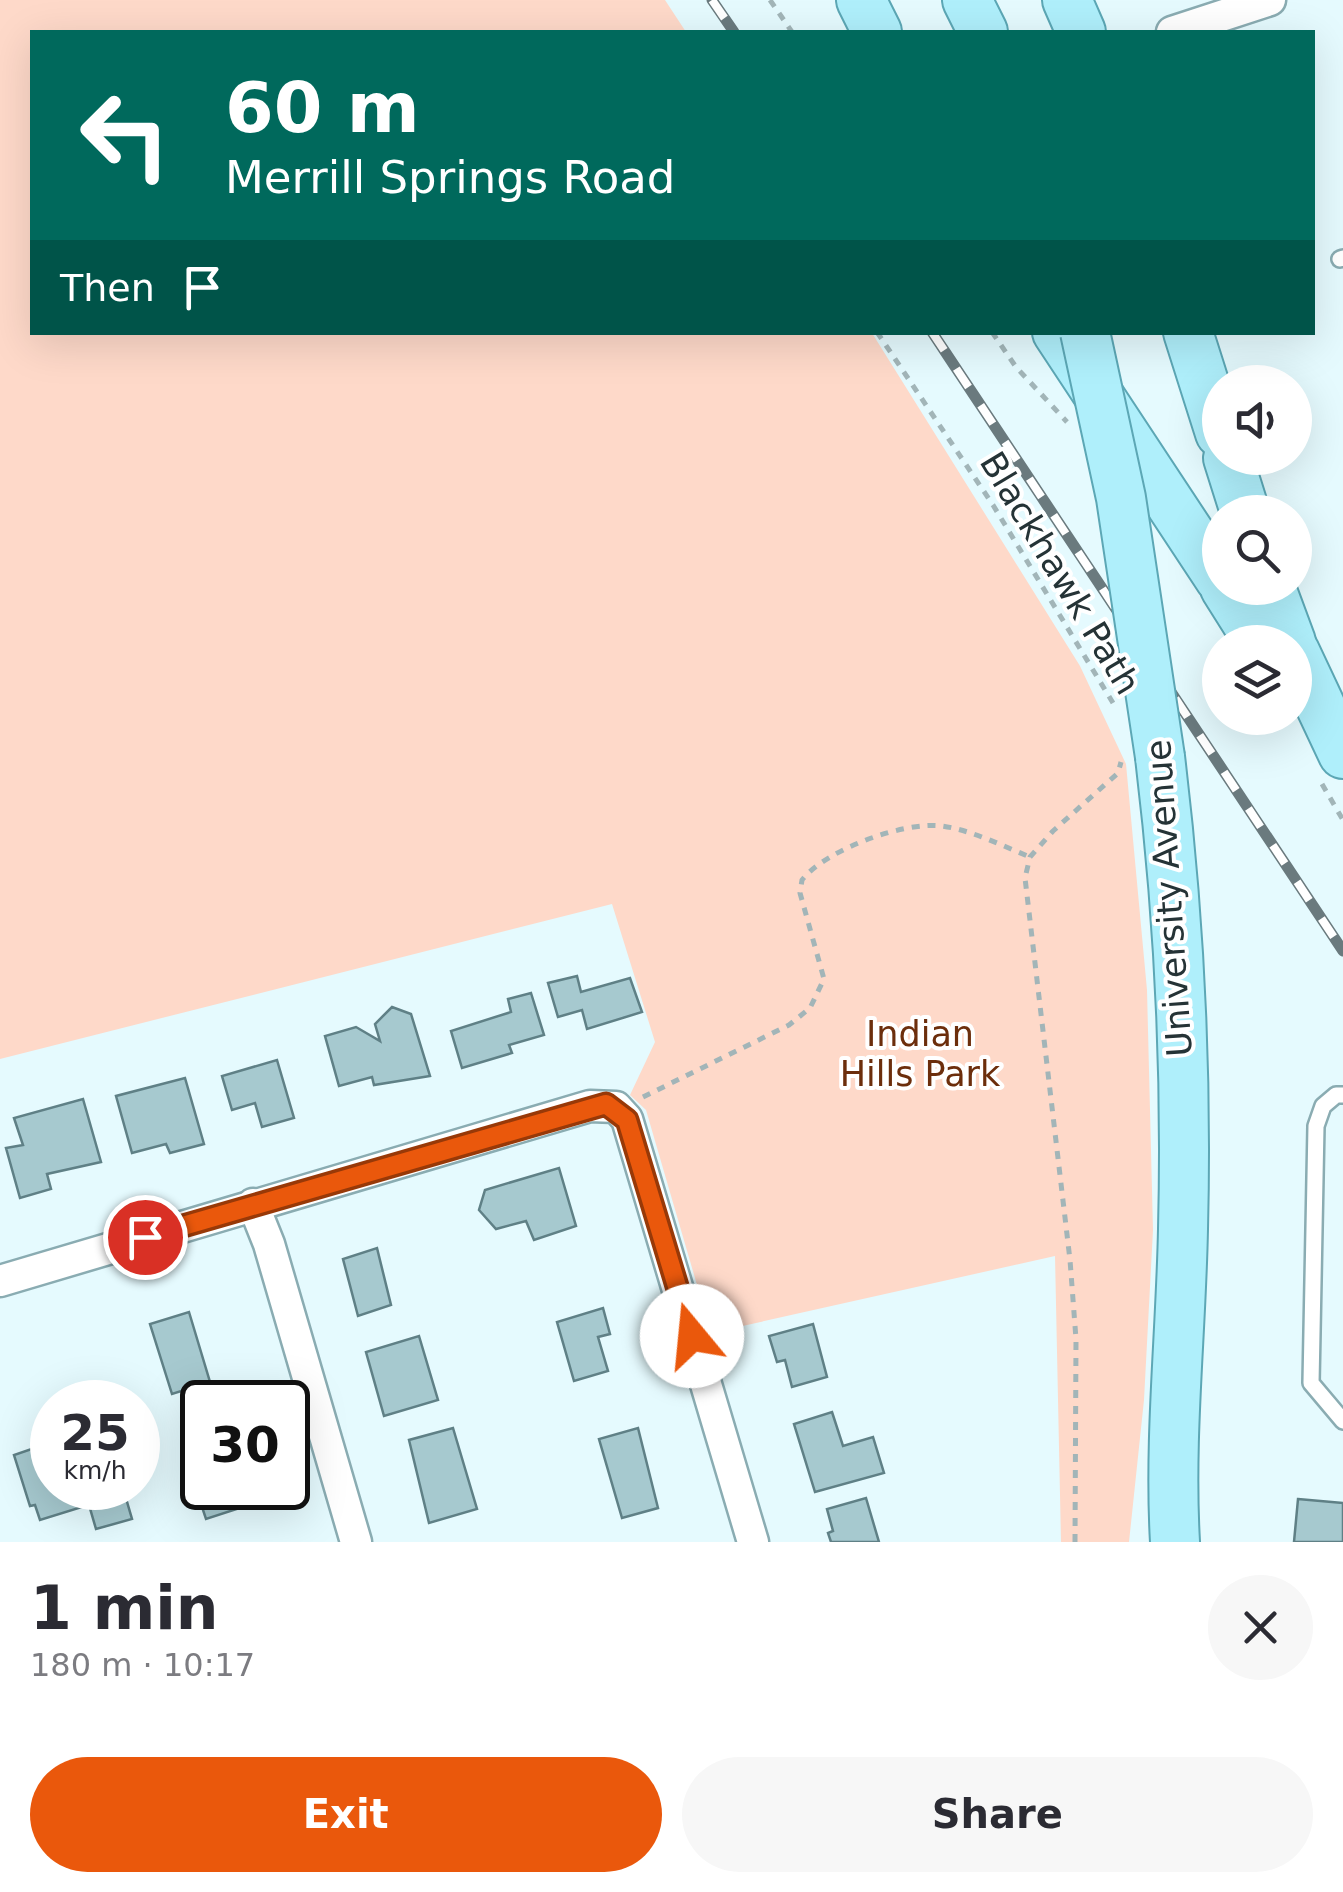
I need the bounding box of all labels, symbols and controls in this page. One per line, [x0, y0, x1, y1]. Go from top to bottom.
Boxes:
text: 60 m [225, 67, 420, 149]
icon: left [60, 70, 190, 200]
text: Merrill Springs Road [225, 151, 675, 204]
icon: arrive [175, 260, 230, 315]
text: Then [60, 266, 155, 310]
map controls [1202, 365, 1312, 735]
button: sound [1202, 365, 1312, 475]
street label: Blackhawk Path [972, 445, 1148, 701]
button: search [1202, 495, 1312, 605]
button: layers [1202, 625, 1312, 735]
street label: University Avenue [1138, 738, 1200, 1058]
park label: Indian Hills Park [840, 1014, 1001, 1094]
pin [103, 1195, 188, 1280]
icon: arrive [118, 1210, 173, 1265]
position arrow [640, 1284, 744, 1388]
speed limit sign: 30 [180, 1380, 310, 1510]
text: 25 [60, 1404, 130, 1462]
text: km/h [63, 1456, 127, 1485]
text: 1 min [30, 1573, 218, 1643]
button: close [1208, 1575, 1313, 1680]
text: 180 m · 10:17 [30, 1646, 255, 1684]
button: Exit [30, 1757, 662, 1872]
button: Share [682, 1757, 1313, 1872]

